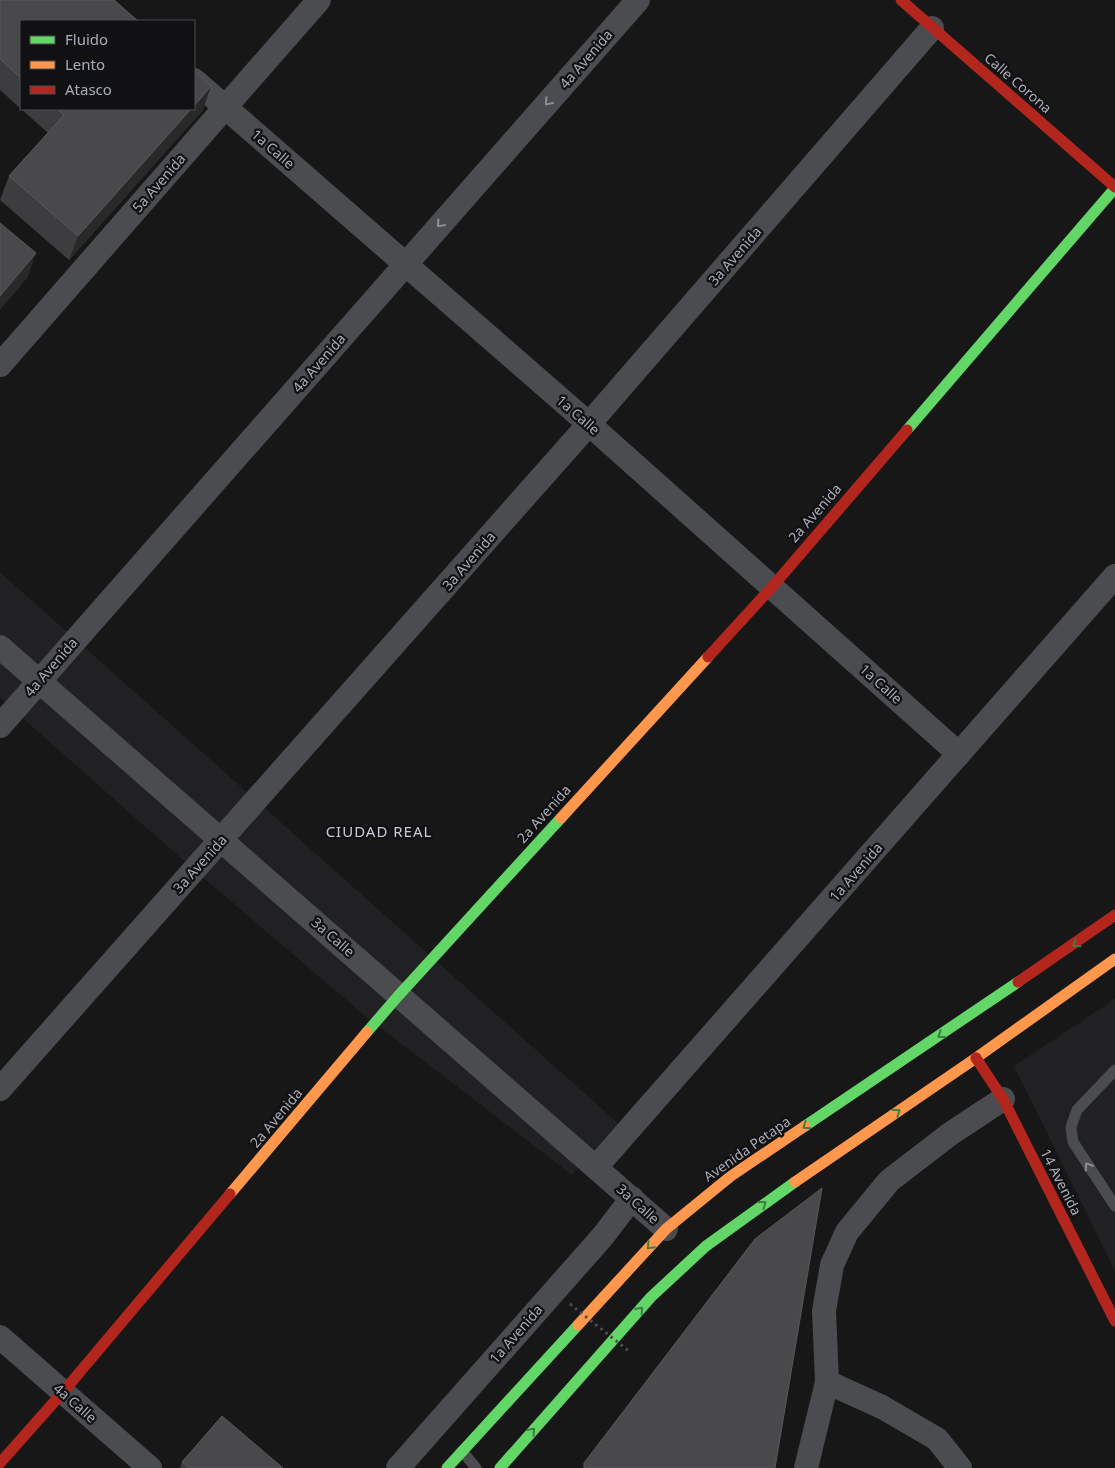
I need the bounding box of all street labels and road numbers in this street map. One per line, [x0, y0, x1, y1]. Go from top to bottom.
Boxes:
street label: 4a Avenida [555, 25, 616, 92]
street label: Calle Corona [981, 48, 1056, 117]
street label: 1a Calle [248, 125, 299, 173]
street label: 5a Avenida [128, 149, 189, 216]
street label: 3a Avenida [704, 222, 765, 289]
street label: 4a Avenida [288, 329, 349, 396]
street label: 1a Calle [553, 391, 604, 439]
street label: 2a Avenida [784, 479, 845, 546]
street label: 3a Avenida [438, 527, 499, 594]
street label: 4a Avenida [20, 633, 81, 700]
street label: 1a Calle [856, 659, 907, 708]
street label: 2a Avenida [512, 780, 575, 847]
street label: 3a Avenida [168, 830, 231, 897]
street label: 1a Avenida [825, 838, 886, 905]
street label: 3a Calle [308, 913, 359, 961]
street label: 2a Avenida [245, 1084, 306, 1151]
street label: Avenida Petapa [699, 1112, 794, 1186]
street label: 14 Avenida [1037, 1145, 1086, 1218]
street label: 3a Calle [613, 1179, 664, 1228]
street label: 1a Avenida [485, 1300, 546, 1367]
street label: 4a Calle [50, 1379, 101, 1427]

